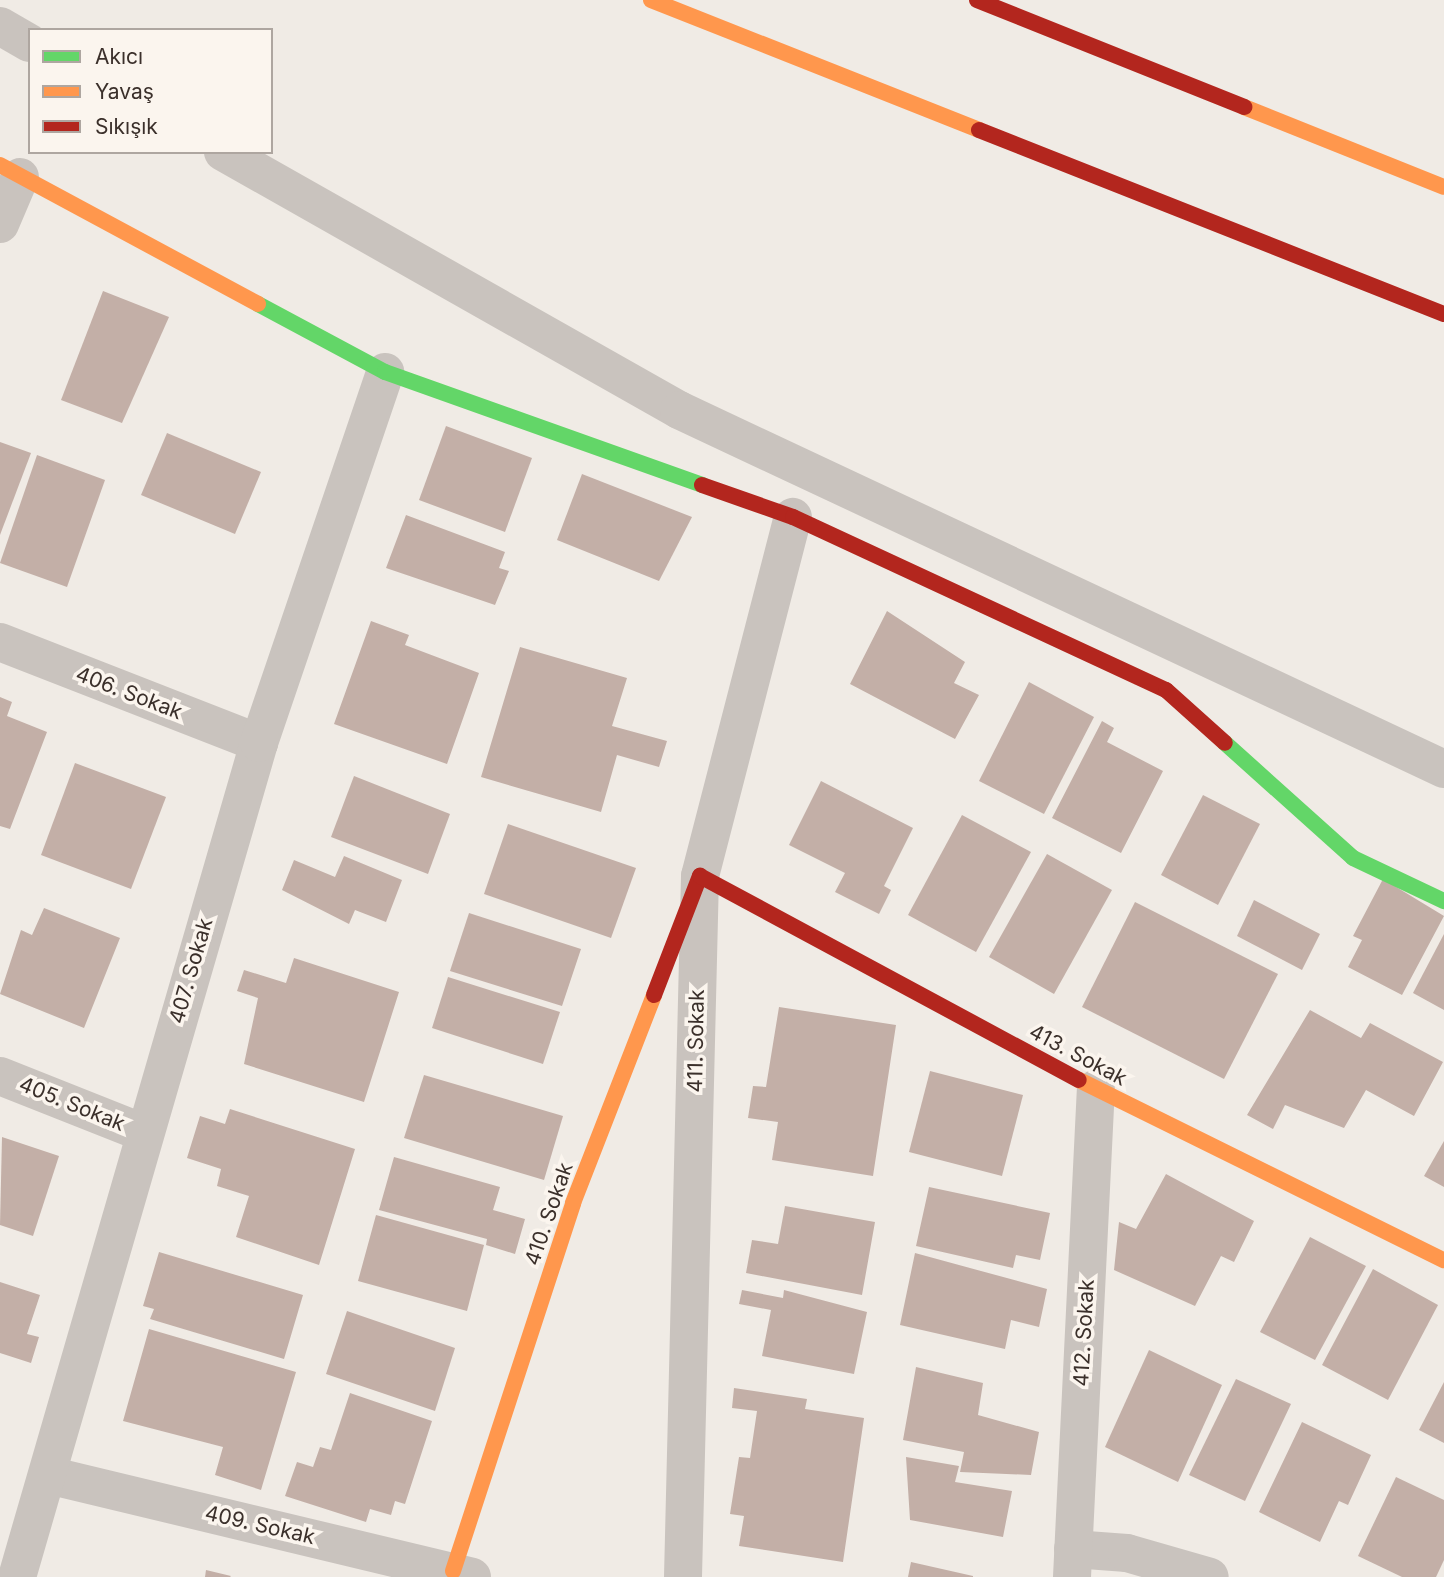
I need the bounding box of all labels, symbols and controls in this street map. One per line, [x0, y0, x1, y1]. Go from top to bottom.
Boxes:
legend [28, 28, 273, 154]
text: Akıcı [95, 44, 143, 69]
text: Yavaş [95, 79, 154, 104]
text: Sıkışık [95, 114, 158, 139]
street label: 406. Sokak [72, 661, 186, 725]
street label: 407. Sokak [164, 915, 218, 1027]
street label: 411. Sokak [683, 989, 709, 1093]
street label: 413. Sokak [1025, 1019, 1131, 1091]
street label: 405. Sokak [15, 1071, 129, 1137]
street label: 410. Sokak [520, 1159, 578, 1269]
street label: 412. Sokak [1069, 1279, 1099, 1387]
street label: 409. Sokak [203, 1500, 317, 1550]

